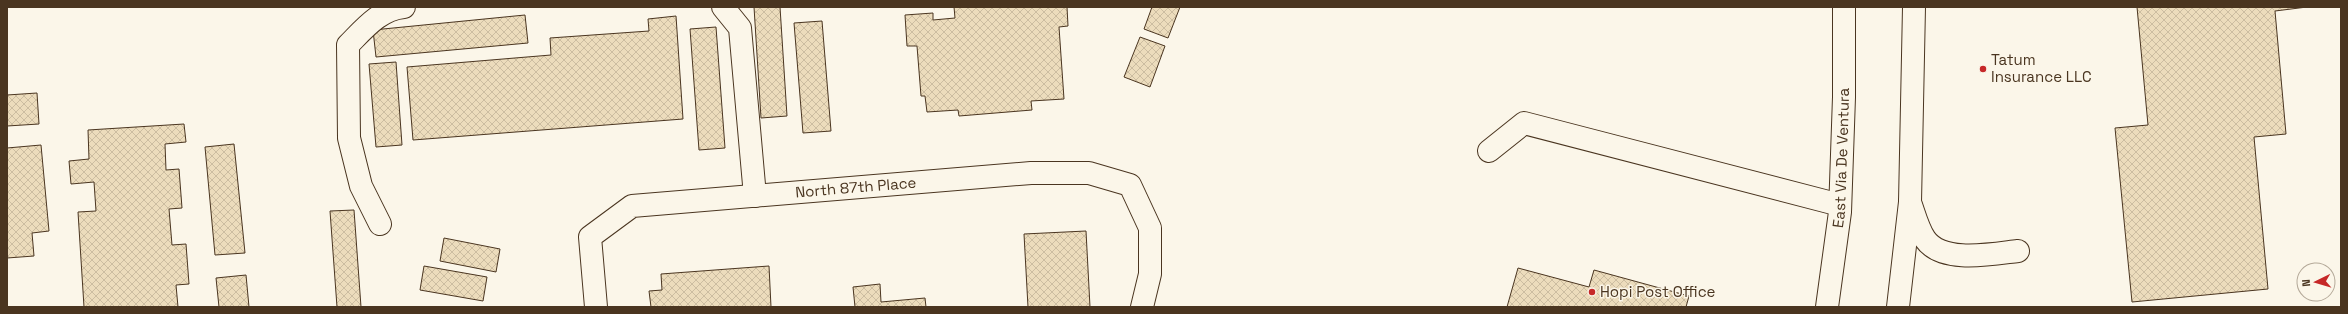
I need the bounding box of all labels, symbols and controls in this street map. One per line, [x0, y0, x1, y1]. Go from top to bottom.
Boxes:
place label: Tatum Insurance LLC [1991, 50, 2092, 86]
marker: Tatum Insurance LLC [1978, 64, 1988, 74]
street label: East Via De Ventura [1828, 88, 1853, 229]
street label: North 87th Place [794, 173, 917, 201]
north arrow [2296, 262, 2336, 302]
text: N [2299, 279, 2313, 287]
place label: Hopi Post Office [1600, 282, 1716, 301]
marker: Hopi Post Office [1587, 287, 1597, 297]

